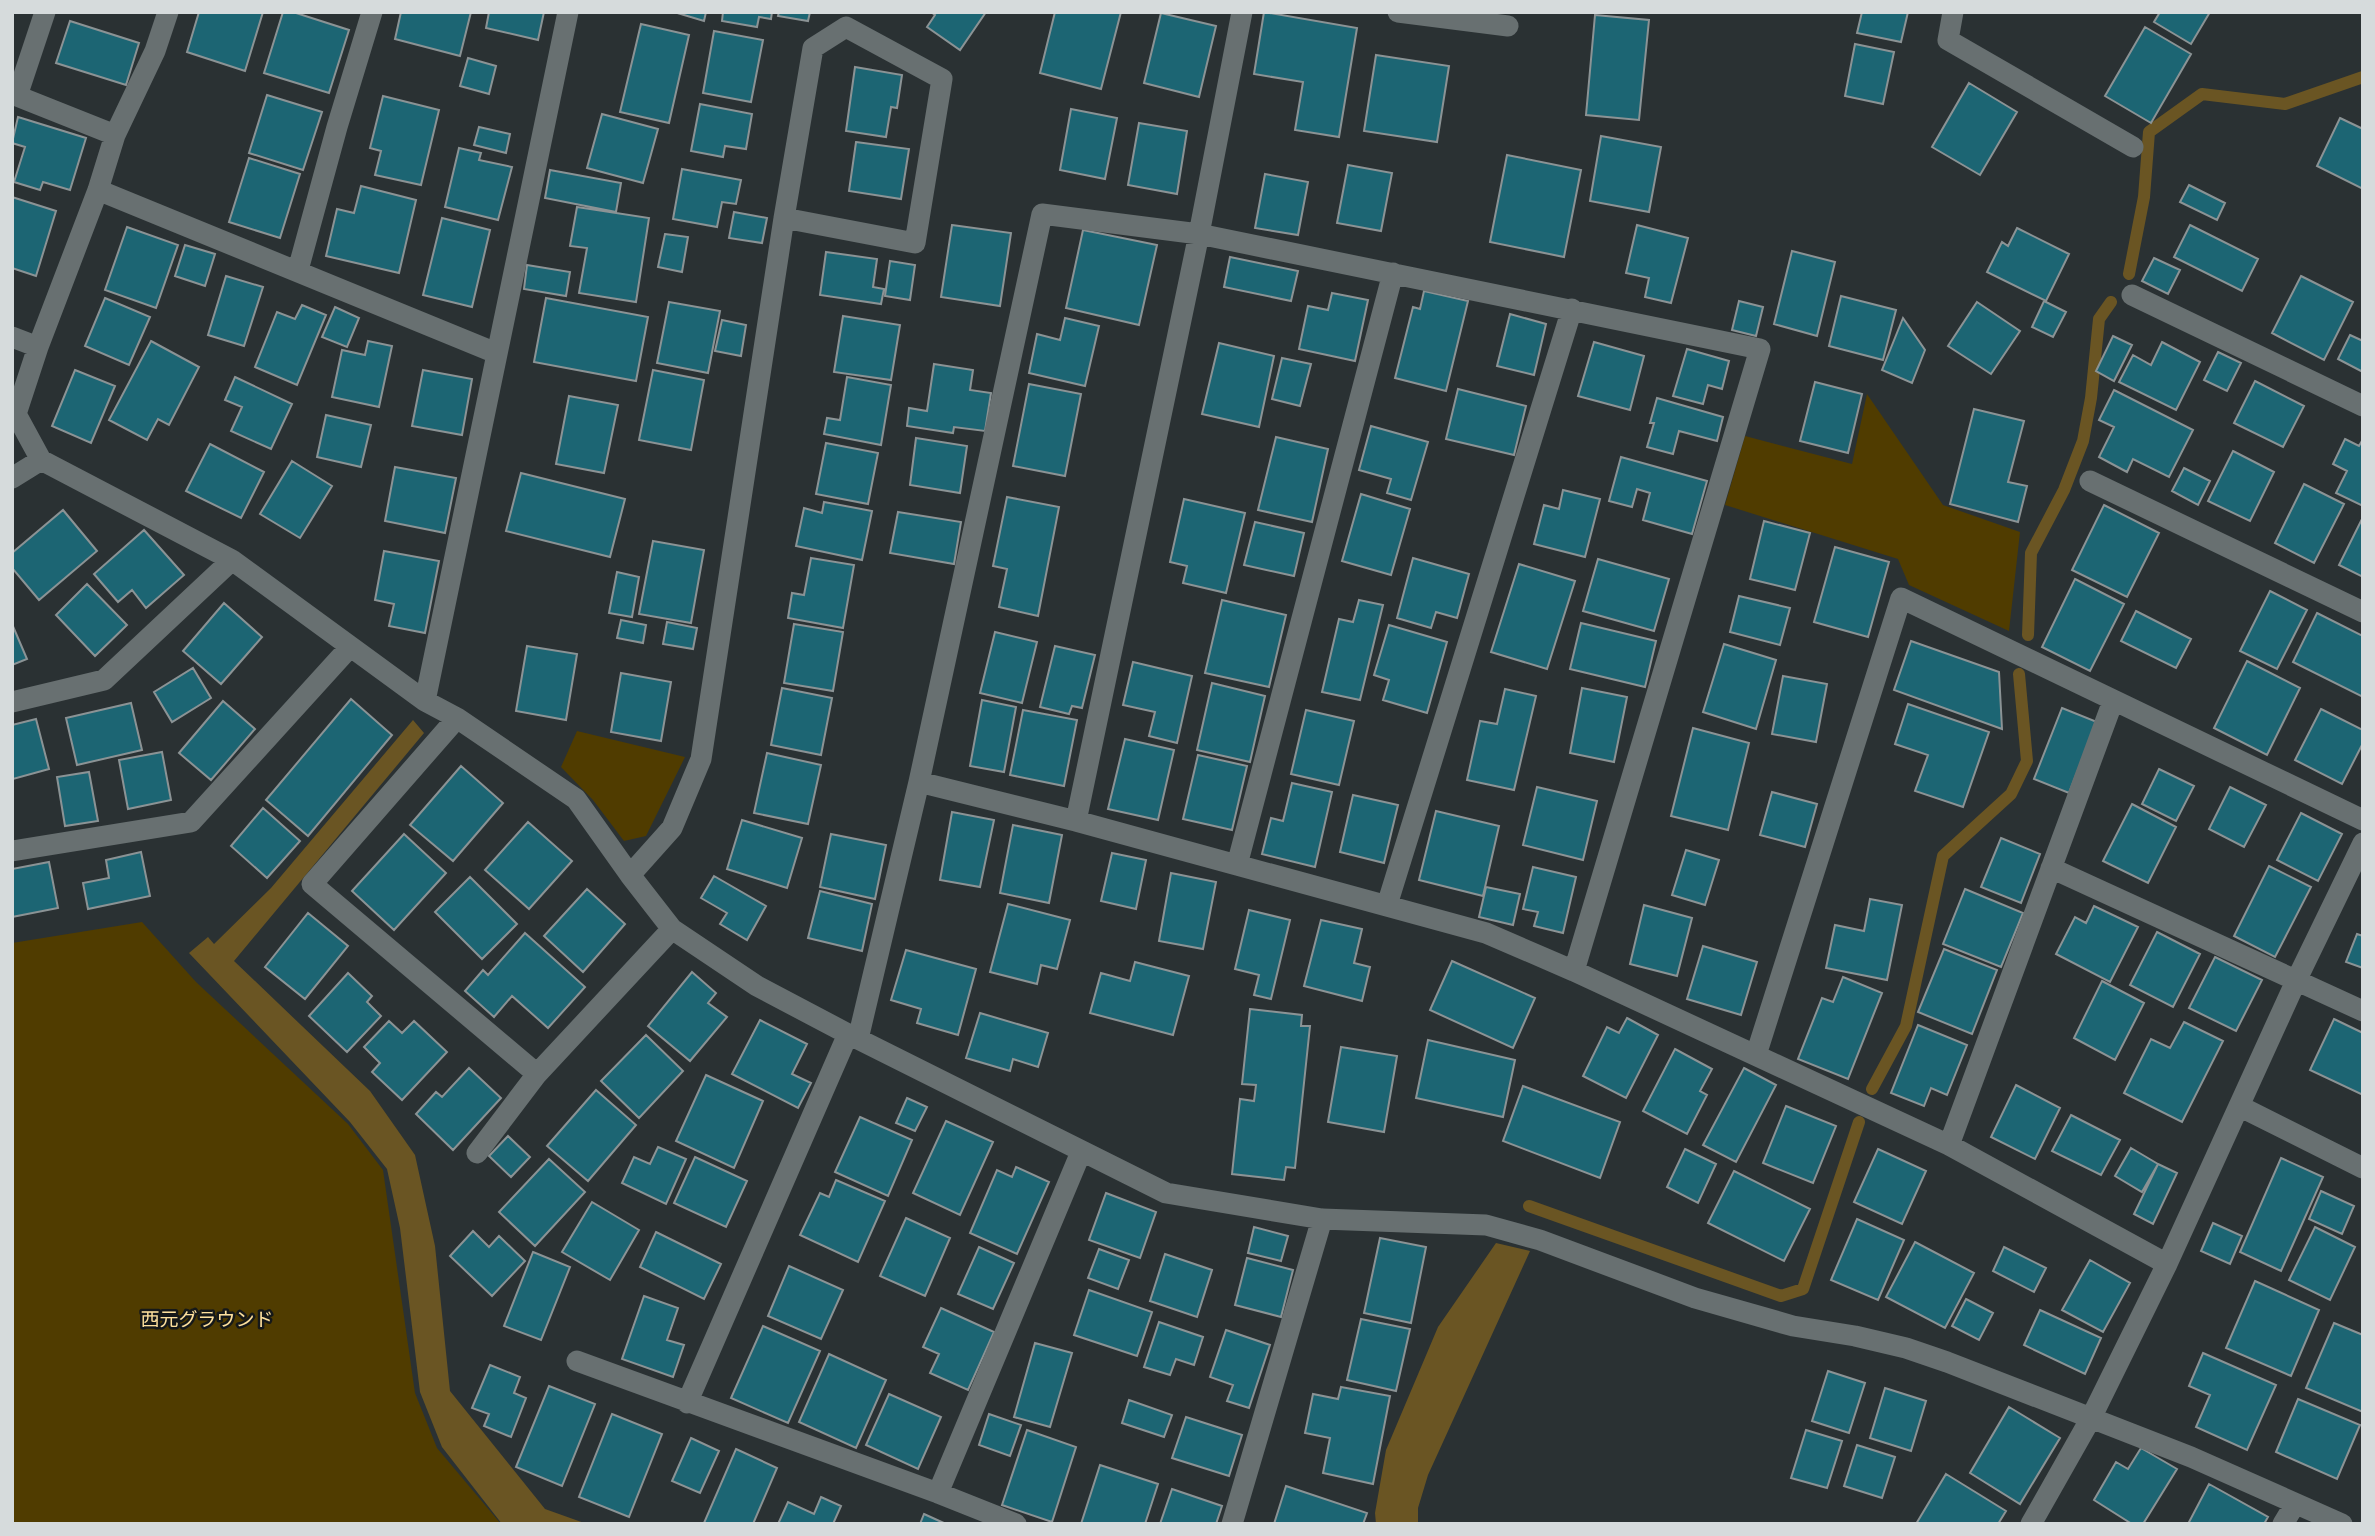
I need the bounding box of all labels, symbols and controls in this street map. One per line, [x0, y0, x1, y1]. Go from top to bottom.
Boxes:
park label: 西元グラウンド [140, 1306, 274, 1332]

